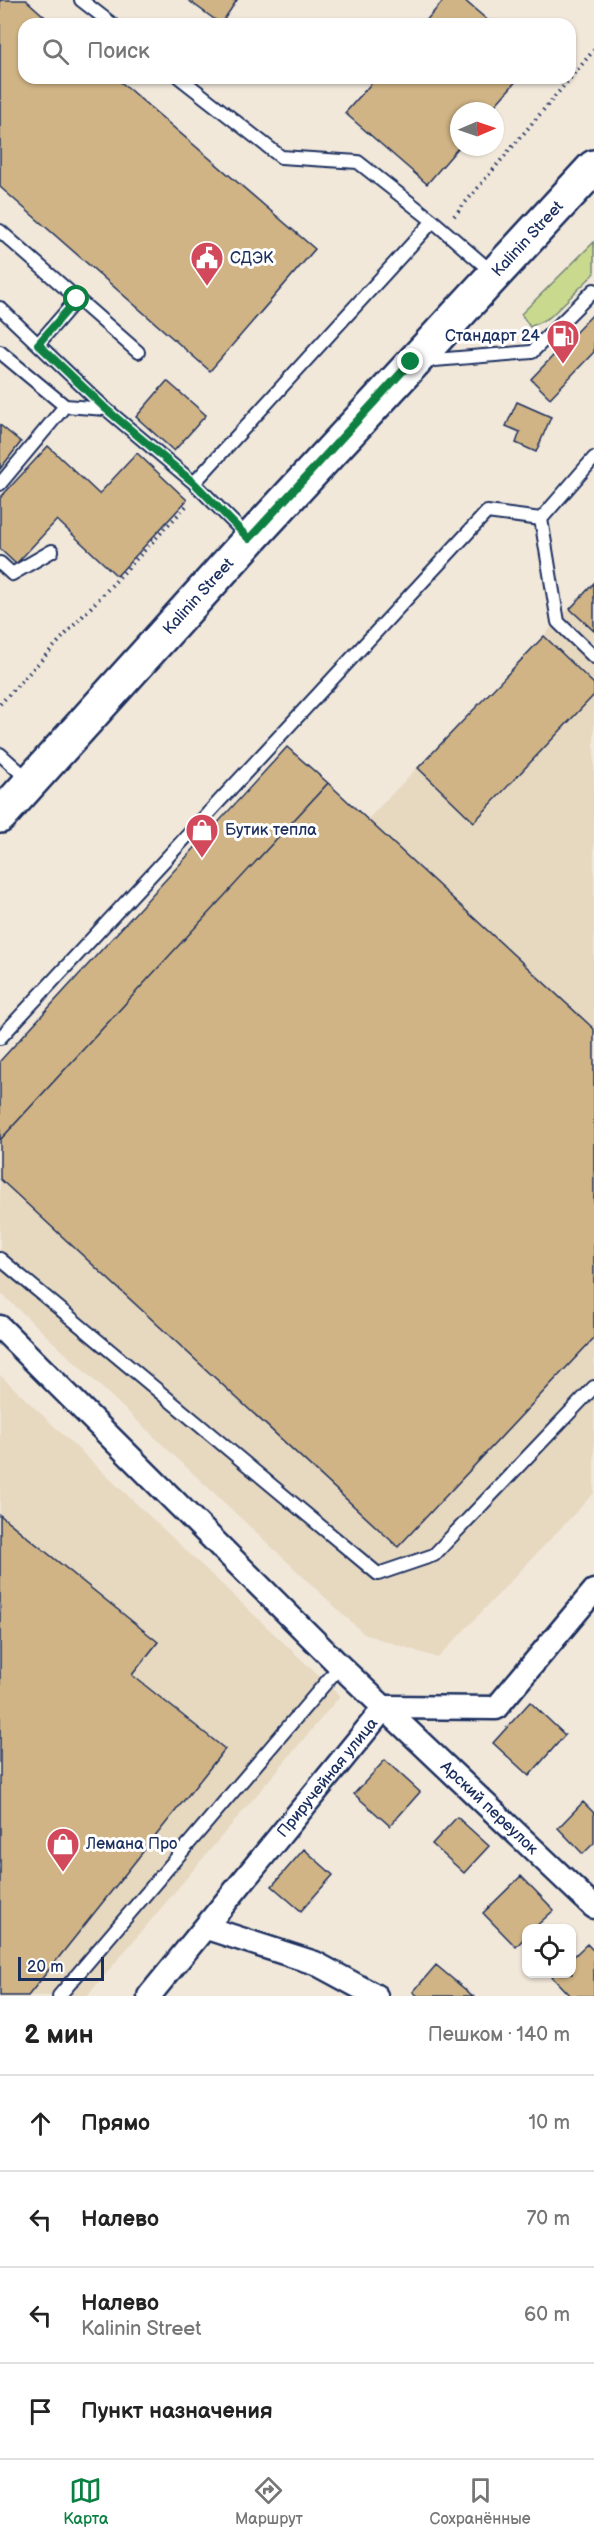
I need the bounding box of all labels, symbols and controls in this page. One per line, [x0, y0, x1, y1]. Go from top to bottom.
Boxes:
search box [18, 18, 576, 84]
icon: search [39, 35, 72, 68]
text: Поиск [87, 38, 150, 65]
north arrow [450, 102, 504, 156]
street label: Kalinin Street [488, 197, 567, 281]
public building icon: СДЭК [189, 240, 225, 287]
place label: СДЭК [230, 249, 274, 268]
route start [63, 285, 89, 311]
fuel station icon: Стандарт 24 [545, 318, 581, 365]
place label: Стандарт 24 [445, 327, 540, 346]
route end [397, 348, 423, 374]
street label: Kalinin Street [159, 554, 238, 638]
shop icon: Бутик тепла [184, 812, 220, 859]
place label: Бутик тепла [225, 821, 317, 840]
street label: Приручейная улица [273, 1714, 382, 1841]
street label: Арский переулок [436, 1756, 542, 1859]
shop icon: Лемана Про [45, 1826, 81, 1873]
place label: Лемана Про [85, 1835, 177, 1854]
map controls [522, 1924, 576, 1978]
button: locate [522, 1924, 576, 1978]
scale bar [18, 1954, 104, 1982]
text: 20 m [27, 1958, 63, 1977]
text: 2 мин [24, 2020, 94, 2051]
text: Пешком · 140 m [428, 2023, 570, 2047]
icon: ahead [24, 2107, 57, 2140]
text: Прямо [81, 2110, 150, 2137]
text: 10 m [529, 2111, 570, 2135]
icon: left [24, 2203, 57, 2236]
text: Налево [81, 2206, 159, 2233]
text: 70 m [526, 2207, 570, 2231]
text: Налево [81, 2290, 159, 2317]
icon: left [24, 2299, 57, 2332]
text: 60 m [524, 2303, 570, 2327]
text: Kalinin Street [81, 2317, 201, 2341]
icon: arrive [24, 2395, 57, 2428]
text: Пункт назначения [81, 2398, 273, 2425]
tab: Карта [63, 2474, 108, 2529]
tab: Маршрут [235, 2474, 303, 2529]
tab: Сохранённые [430, 2474, 531, 2529]

